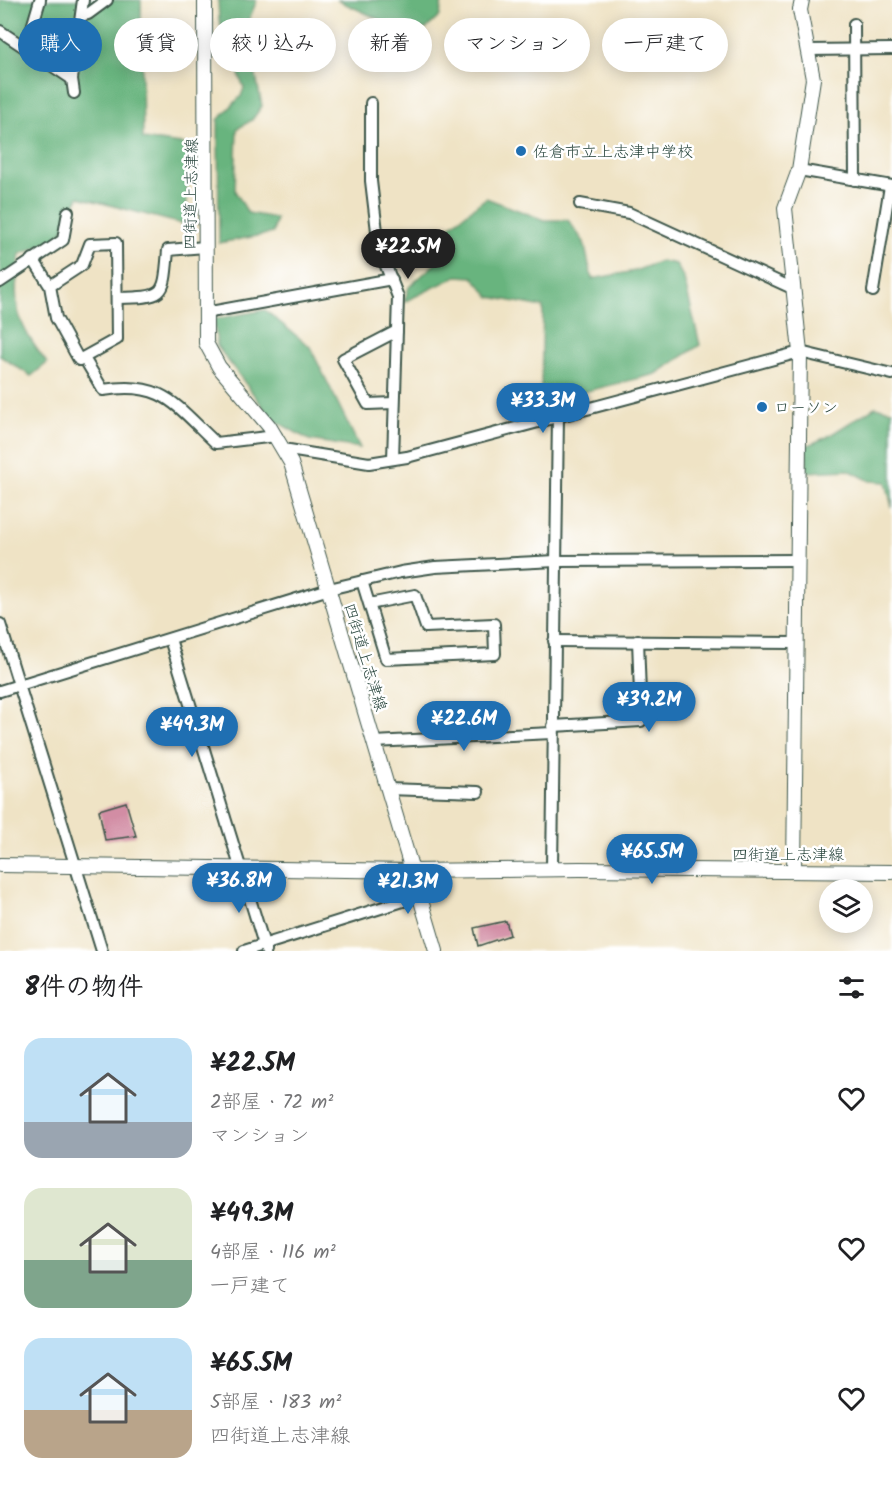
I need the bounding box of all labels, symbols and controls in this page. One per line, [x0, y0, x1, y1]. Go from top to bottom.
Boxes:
chip: 購入 [18, 18, 102, 72]
chip: 賃貸 [114, 18, 198, 72]
chip: 絞り込み [210, 18, 336, 72]
chip: 新着 [348, 18, 432, 72]
chip: マンション [444, 18, 590, 72]
chip: 一戸建て [602, 18, 728, 72]
street label: 四街道上志津線 [178, 138, 205, 250]
place label: 佐倉市立上志津中学校 [533, 140, 693, 165]
marker: 佐倉市立上志津中学校 [514, 144, 528, 158]
pin: ¥22.5M [359, 229, 457, 280]
text: ¥22.5M [375, 232, 441, 264]
pin: ¥33.3M [494, 383, 592, 434]
text: ¥33.3M [511, 386, 575, 418]
place label: ローソン [774, 396, 838, 421]
marker: ローソン [755, 400, 769, 414]
street label: 四街道上志津線 [336, 600, 393, 715]
pin: ¥39.2M [600, 682, 698, 733]
text: ¥39.2M [617, 685, 681, 717]
pin: ¥22.6M [415, 701, 513, 752]
text: ¥22.6M [431, 704, 497, 736]
pin: ¥49.3M [143, 707, 241, 758]
text: ¥49.3M [160, 710, 224, 742]
pin: ¥65.5M [603, 834, 701, 885]
text: ¥65.5M [620, 837, 684, 869]
street label: 四街道上志津線 [732, 843, 844, 868]
pin: ¥36.8M [190, 863, 288, 914]
pin: ¥21.3M [359, 864, 457, 915]
text: ¥36.8M [206, 866, 272, 898]
text: ¥21.3M [378, 867, 438, 899]
map controls [819, 879, 873, 933]
button: layers [819, 879, 873, 933]
text: 8件の物件 [24, 967, 143, 1009]
icon: filters [835, 971, 868, 1004]
text: ¥22.5M [210, 1043, 295, 1085]
icon: home [72, 1062, 144, 1134]
icon: heart [835, 1082, 868, 1115]
text: 2部屋 · 72 m² [210, 1087, 333, 1119]
text: マンション [210, 1121, 309, 1153]
text: ¥49.3M [210, 1193, 293, 1235]
icon: home [72, 1212, 144, 1284]
icon: heart [835, 1232, 868, 1265]
text: 4部屋 · 116 m² [210, 1237, 336, 1269]
text: 一戸建て [210, 1271, 290, 1303]
text: ¥65.5M [210, 1343, 292, 1385]
icon: home [72, 1362, 144, 1434]
icon: heart [835, 1382, 868, 1415]
text: 5部屋 · 183 m² [210, 1387, 341, 1419]
text: 四街道上志津線 [210, 1421, 350, 1453]

